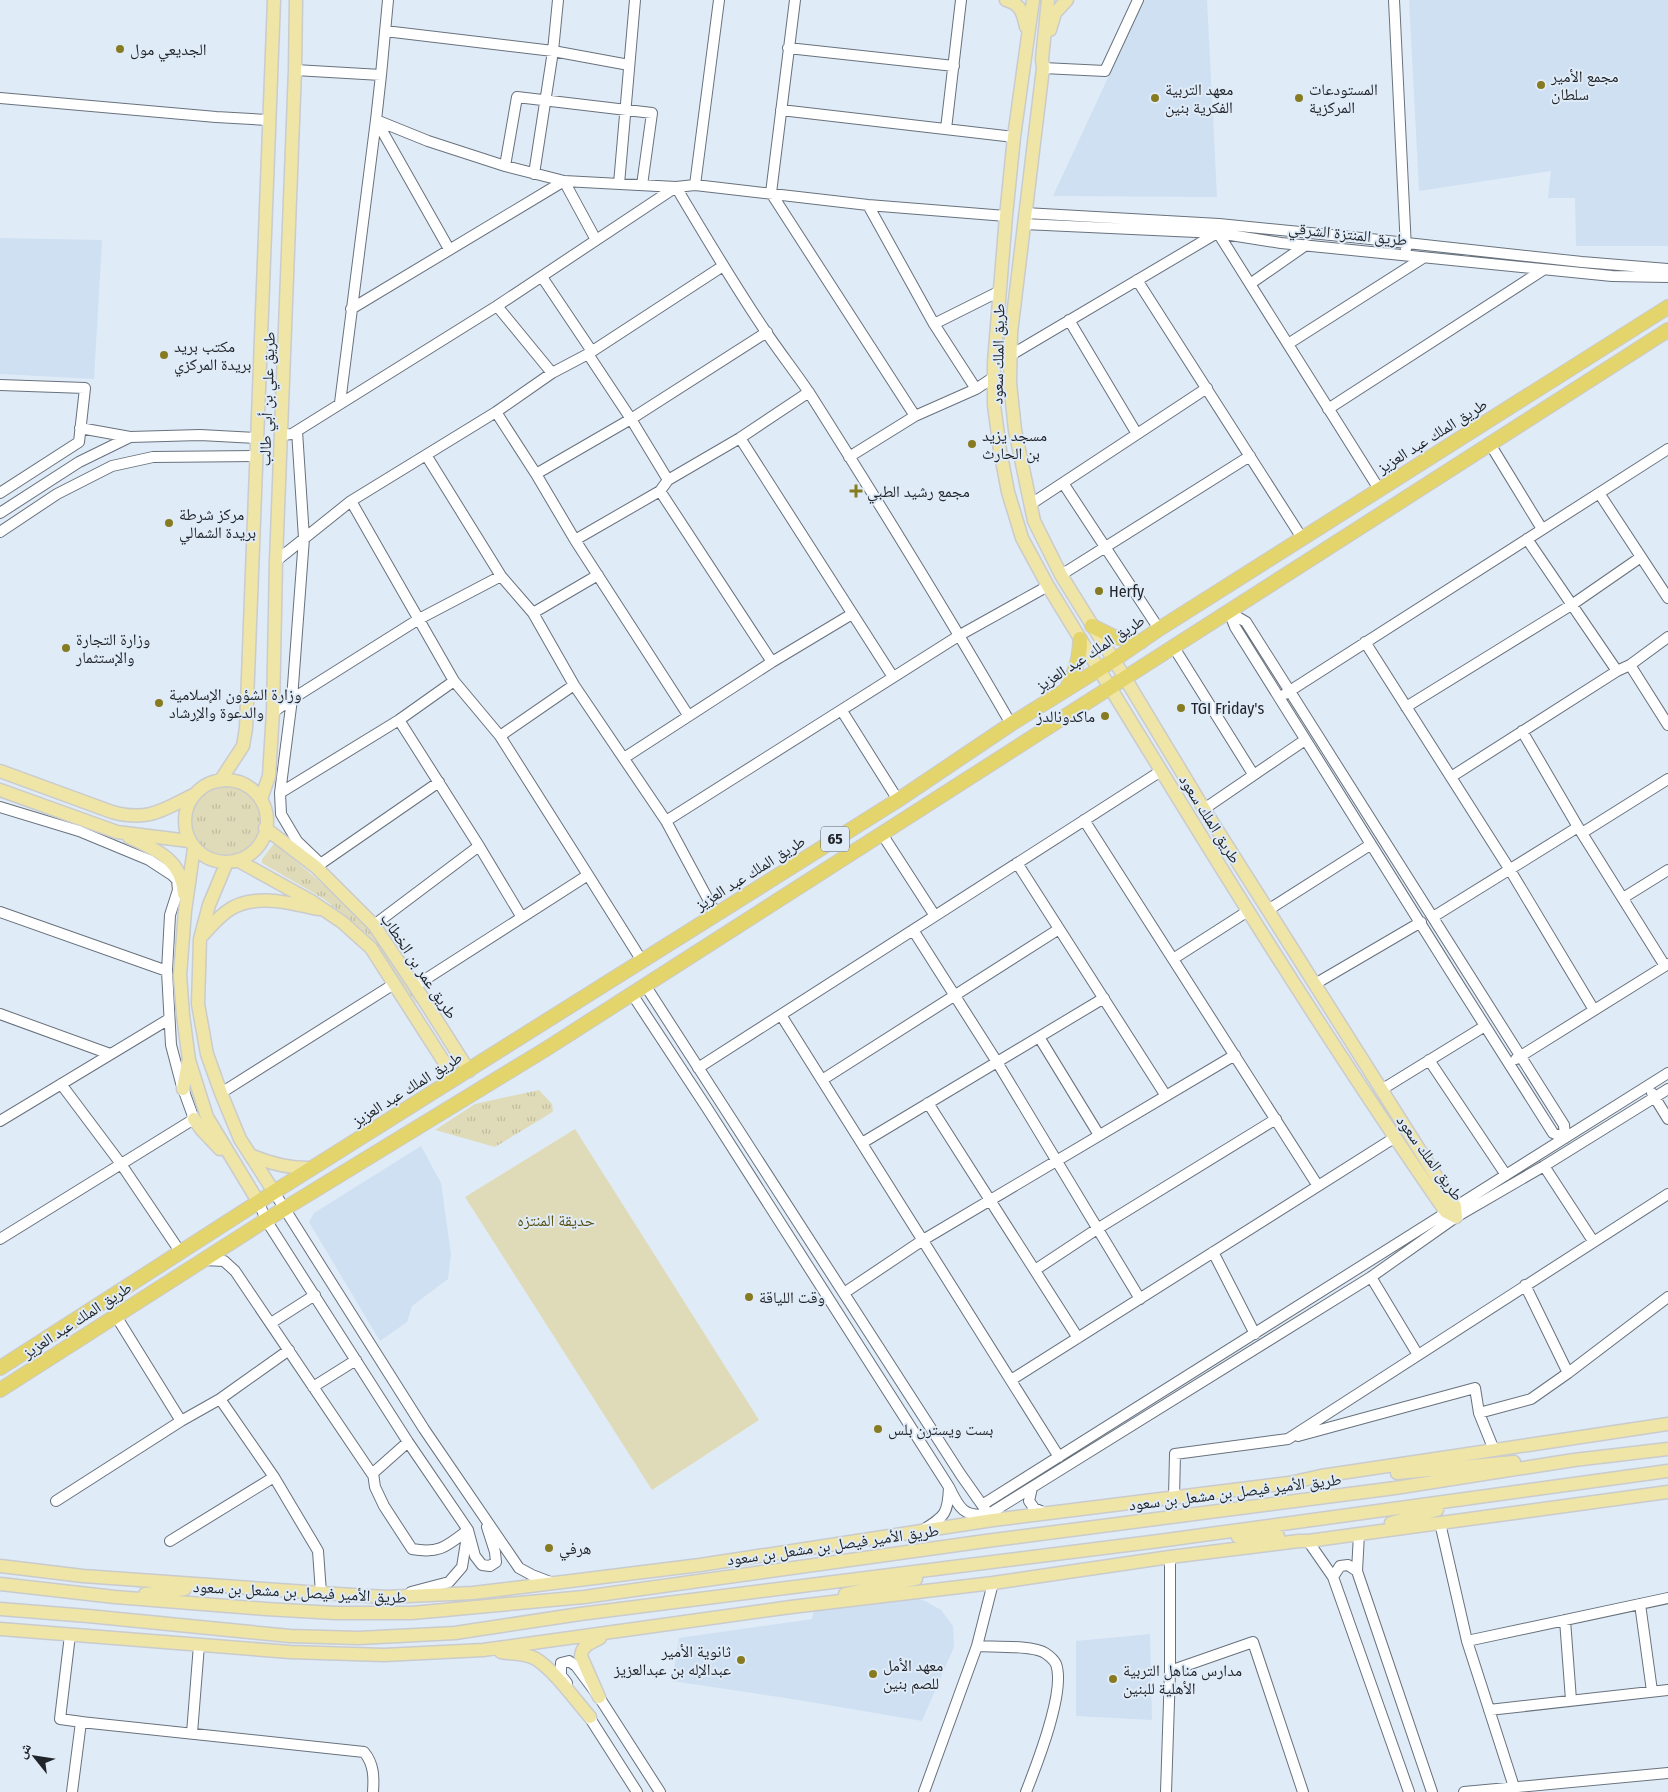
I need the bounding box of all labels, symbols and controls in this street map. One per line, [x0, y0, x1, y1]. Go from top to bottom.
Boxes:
place label: الجديعي مول [130, 40, 207, 62]
marker: الجديعي مول [114, 43, 126, 55]
place label: مجمع الأمير سلطان [1550, 67, 1619, 105]
marker: مجمع الأمير سلطان [1535, 79, 1547, 91]
place label: معهد التربية الفكرية بنين [1165, 80, 1233, 118]
place label: المستودعات المركزية [1309, 80, 1378, 117]
marker: معهد التربية الفكرية بنين [1149, 92, 1161, 104]
marker: المستودعات المركزية [1293, 92, 1305, 104]
street label: طريق المنتزة الشرقي [1287, 218, 1408, 253]
street label: طريق الملك سعود [988, 303, 1009, 405]
street label: طريق علي بن أبي طالب [255, 331, 282, 467]
place label: مكتب بريد بريدة المركزي [174, 337, 252, 377]
marker: مكتب بريد بريدة المركزي [158, 349, 170, 361]
street label: طريق الملك عبد العزيز [1373, 395, 1491, 479]
place label: مسجد يزيد بن الحارث [982, 426, 1047, 464]
marker: مسجد يزيد بن الحارث [966, 438, 978, 450]
place label: مجمع رشيد الطبي [867, 482, 970, 504]
marker: مجمع رشيد الطبي [849, 484, 863, 498]
place label: مركز شرطة بريدة الشمالي [179, 505, 256, 545]
marker: مركز شرطة بريدة الشمالي [163, 517, 175, 529]
place label: Herfy [1109, 582, 1145, 601]
marker: Herfy [1093, 585, 1105, 597]
street label: طريق الملك عبد العزيز [1031, 611, 1149, 697]
place label: وزارة التجارة والإستثمار [75, 630, 150, 667]
marker: وزارة التجارة والإستثمار [60, 642, 72, 654]
place label: وزارة الشؤون الإسلامية والدعوة والإرشاد [169, 685, 302, 722]
marker: وزارة الشؤون الإسلامية والدعوة والإرشاد [153, 697, 165, 709]
place label: TGI Friday's [1191, 699, 1264, 718]
marker: TGI Friday's [1175, 702, 1187, 714]
place label: ماكدونالدز [1035, 707, 1095, 726]
marker: ماكدونالدز [1099, 710, 1111, 722]
street label: طريق الملك سعود [1174, 771, 1245, 867]
road number: 65 [821, 826, 849, 852]
street label: طريق الملك عبد العزيز [691, 832, 809, 916]
street label: طريق عمر بن الخطاب [376, 910, 461, 1023]
street label: طريق الملك عبد العزيز [348, 1048, 466, 1132]
street label: طريق الملك سعود [1392, 1112, 1467, 1205]
park label: حديقة المنتزه [517, 1211, 595, 1230]
street label: طريق الملك عبد العزيز [18, 1278, 136, 1364]
place label: وقت اللياقة [759, 1288, 825, 1307]
marker: وقت اللياقة [743, 1291, 755, 1303]
place label: بست ويسترن بلس [888, 1420, 993, 1440]
marker: بست ويسترن بلس [872, 1423, 884, 1435]
street label: طريق الأمير فيصل بن مشعل بن سعود [1128, 1470, 1343, 1515]
street label: طريق الأمير فيصل بن مشعل بن سعود [726, 1521, 940, 1570]
place label: هرفي [559, 1539, 591, 1561]
marker: هرفي [543, 1542, 555, 1554]
street label: طريق الأمير فيصل بن مشعل بن سعود [193, 1577, 407, 1608]
place label: ثانوية الأمير عبدالإله بن عبدالعزيز [613, 1642, 732, 1680]
marker: ثانوية الأمير عبدالإله بن عبدالعزيز [735, 1654, 747, 1666]
place label: معهد الأمل للصم بنين [883, 1656, 943, 1694]
place label: مدارس مناهل التربية الأهلية للبنين [1123, 1661, 1242, 1699]
marker: معهد الأمل للصم بنين [867, 1668, 879, 1680]
marker: مدارس مناهل التربية الأهلية للبنين [1107, 1673, 1119, 1685]
north arrow [10, 1732, 60, 1782]
text: ش [13, 1740, 35, 1761]

